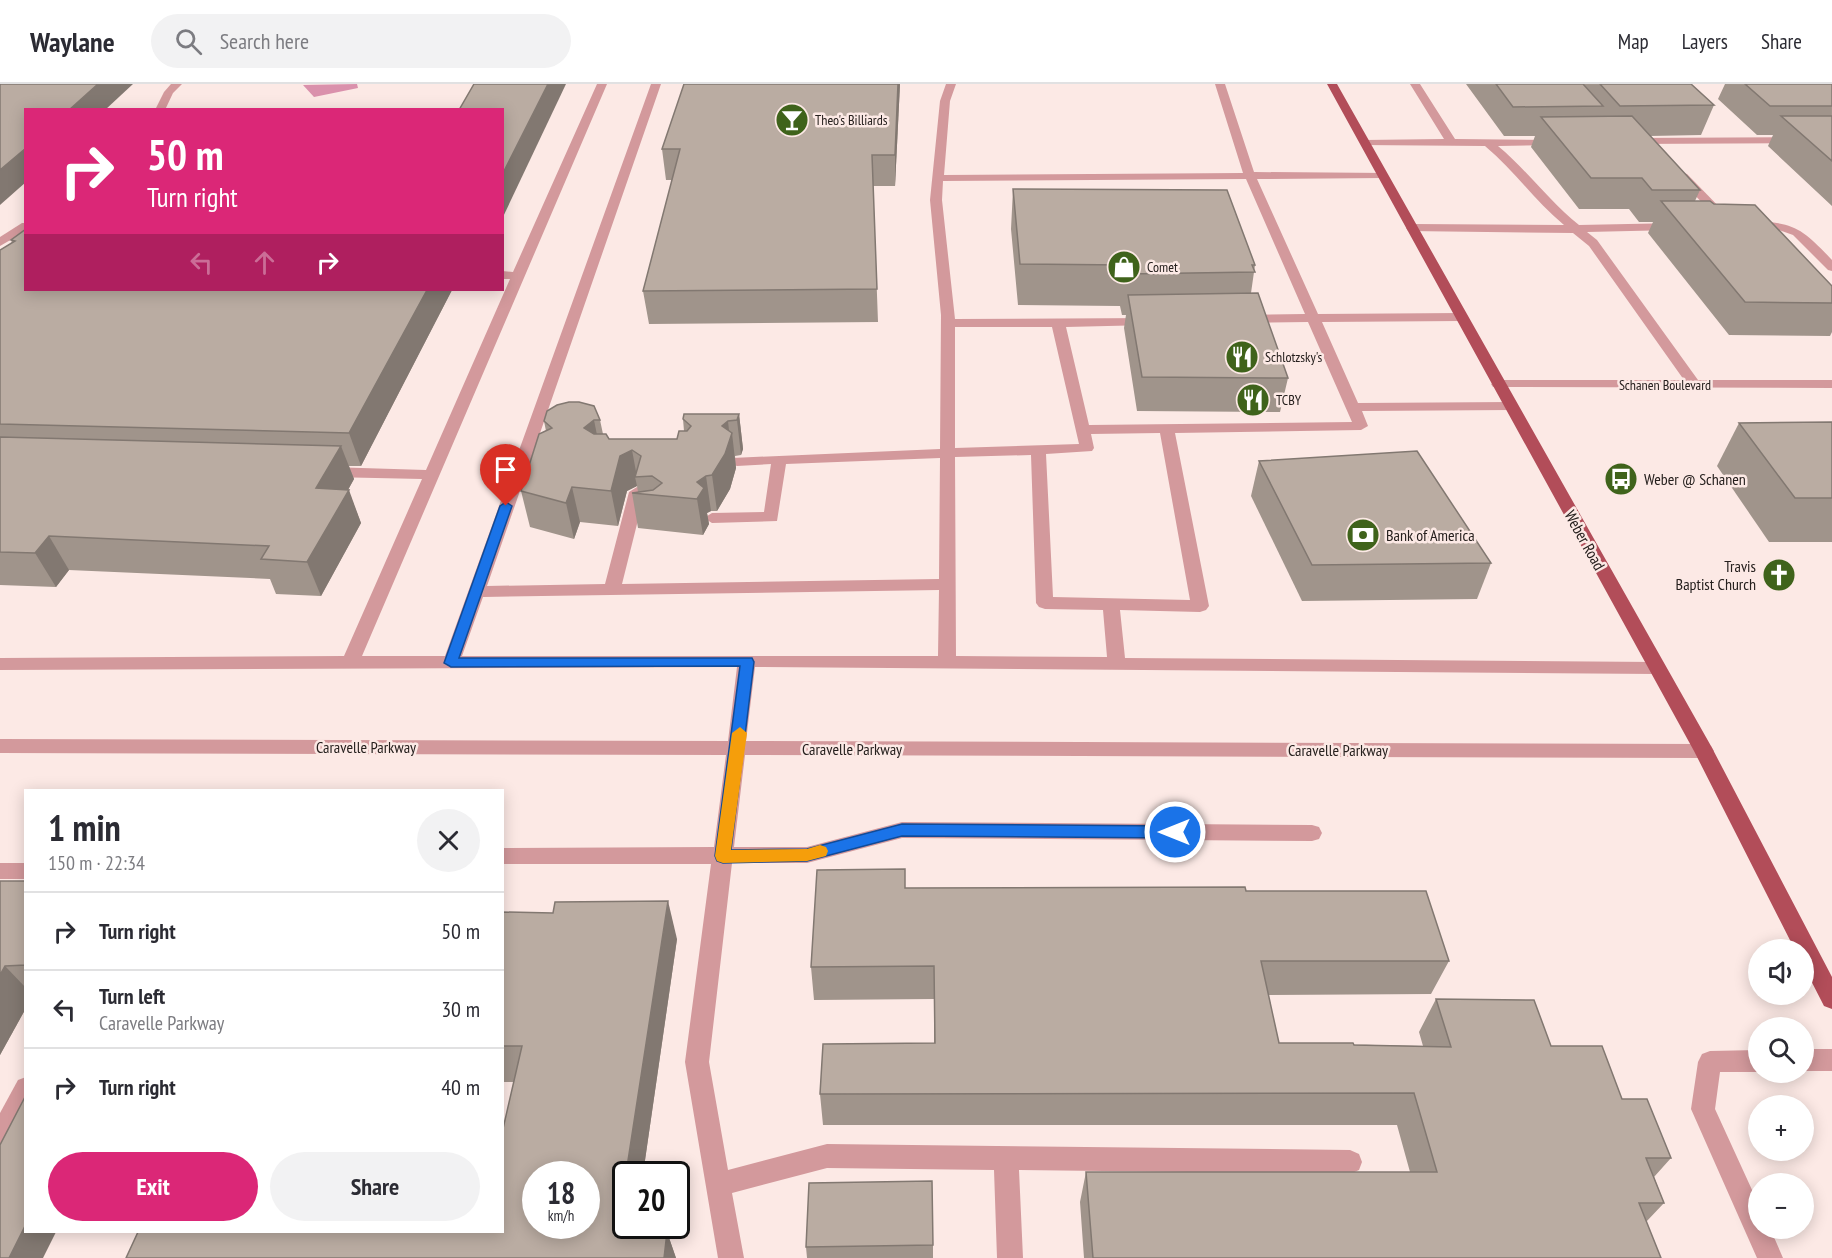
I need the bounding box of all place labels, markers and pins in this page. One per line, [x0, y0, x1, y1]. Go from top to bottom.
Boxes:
bar icon: Theo's Billiards [774, 102, 810, 138]
place label: Theo's Billiards [815, 111, 888, 129]
shop icon: Comet [1106, 249, 1142, 285]
place label: Comet [1147, 258, 1178, 276]
restaurant icon: Schlotzsky's [1224, 339, 1260, 375]
place label: Schlotzsky's [1265, 348, 1323, 366]
restaurant icon: TCBY [1235, 382, 1271, 418]
place label: TCBY [1276, 391, 1302, 409]
pin [480, 444, 531, 506]
bus stop icon: Weber @ Schanen [1603, 461, 1639, 497]
place label: Weber @ Schanen [1644, 469, 1746, 489]
bank icon: Bank of America [1345, 517, 1381, 553]
place label: Bank of America [1386, 525, 1475, 545]
place label: Travis Baptist Church [1676, 556, 1756, 594]
church icon: Travis Baptist Church [1761, 557, 1797, 593]

